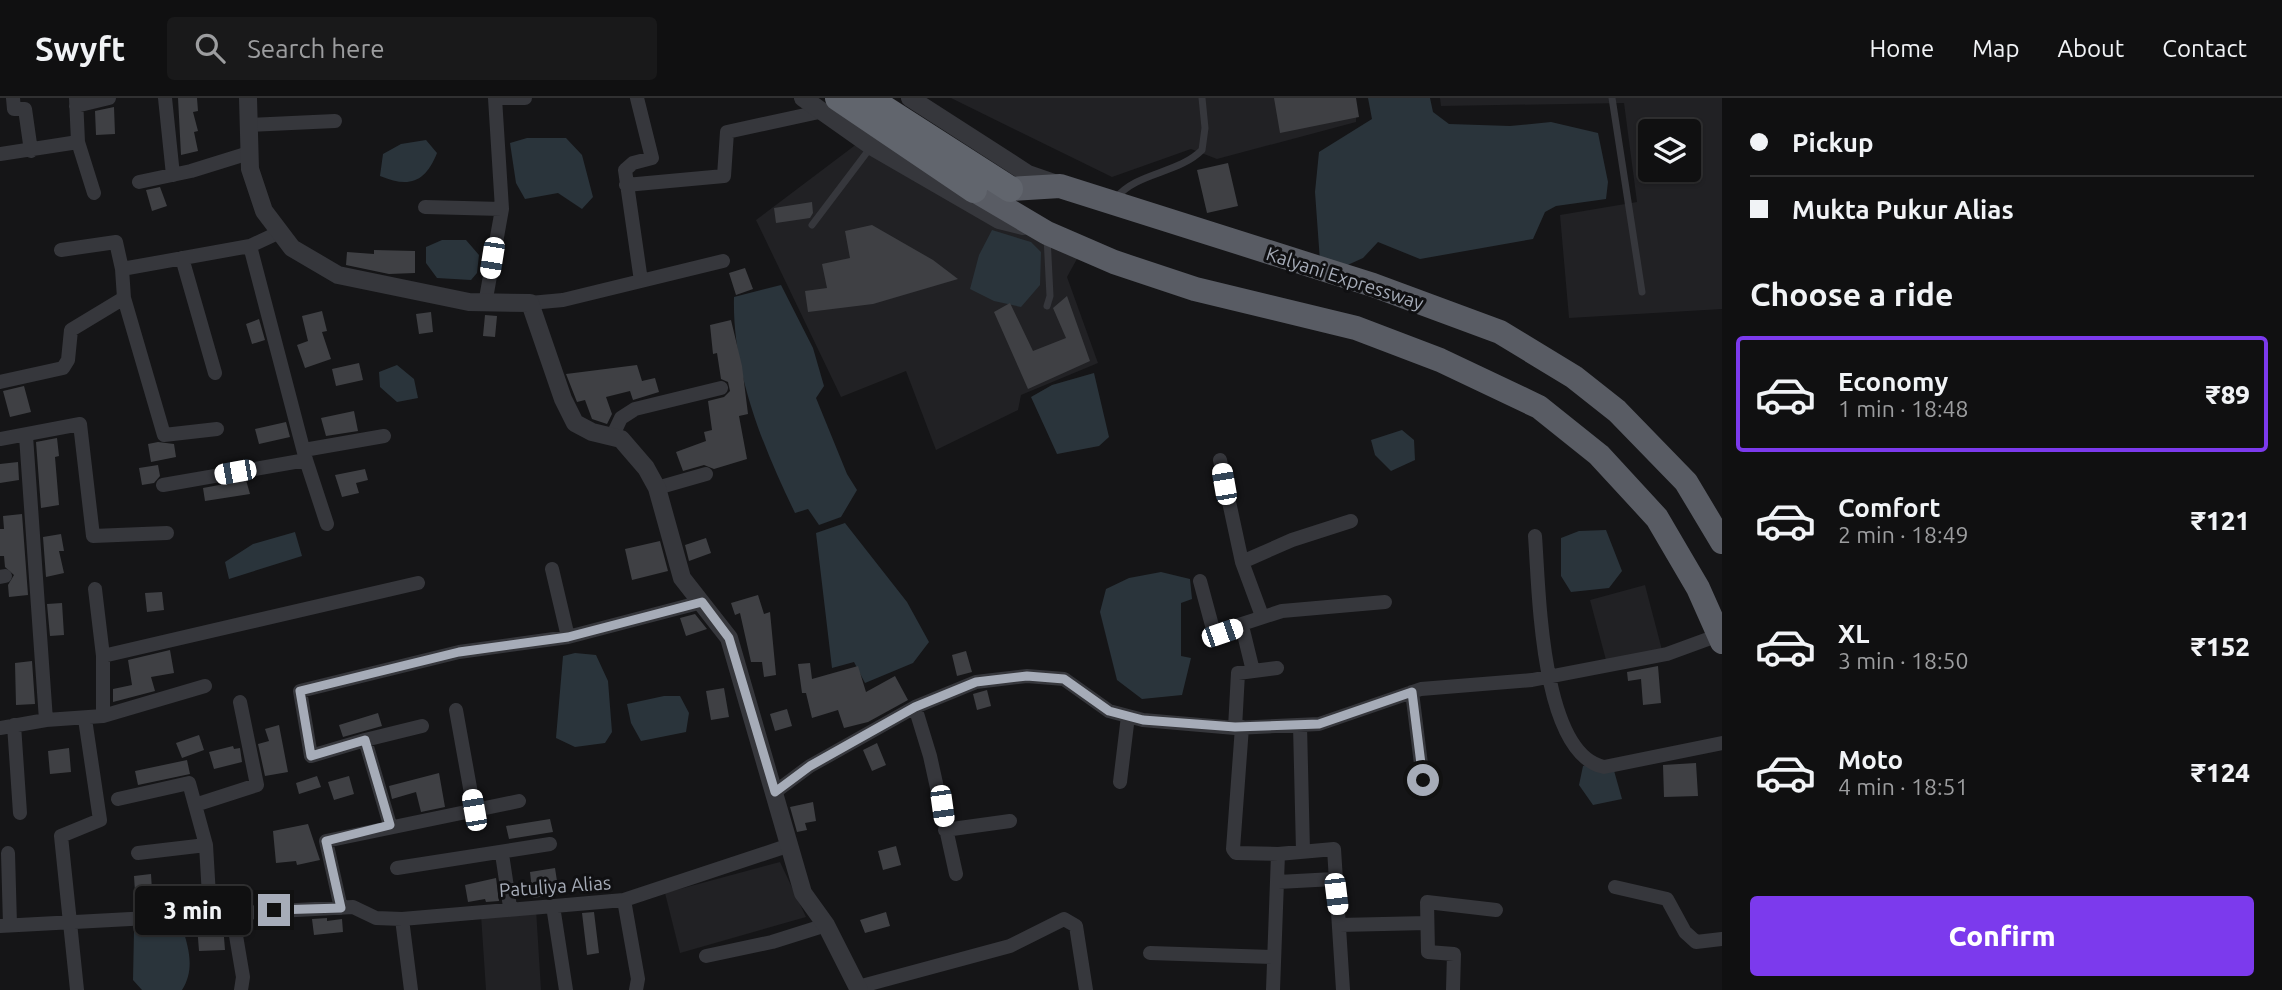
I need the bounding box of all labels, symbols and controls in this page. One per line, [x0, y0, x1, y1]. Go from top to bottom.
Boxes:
search box [167, 17, 657, 80]
icon: search [191, 29, 229, 67]
text: Swyft [35, 30, 125, 67]
text: Search here [247, 34, 385, 63]
text: Home [1869, 35, 1934, 62]
text: Map [1972, 35, 2019, 62]
text: About [2057, 35, 2124, 62]
text: Contact [2162, 35, 2247, 62]
map controls [1638, 119, 1701, 182]
button: layers [1638, 119, 1701, 182]
text: Pickup [1792, 128, 1874, 157]
text: Mukta Pukur Alias [1792, 195, 2014, 224]
car [479, 236, 506, 280]
street label: Kalyani Expressway [1263, 242, 1427, 314]
text: Choose a ride [1750, 276, 1953, 312]
icon: car [1754, 363, 1817, 426]
text: Economy [1838, 367, 1948, 396]
text: ₹89 [2206, 380, 2250, 409]
text: 1 min · 18:48 [1838, 396, 1969, 421]
car [213, 458, 258, 486]
car [1211, 461, 1238, 507]
icon: car [1754, 489, 1817, 552]
text: Comfort [1838, 493, 1941, 522]
text: ₹121 [2191, 506, 2250, 535]
text: 2 min · 18:49 [1838, 522, 1969, 547]
icon: car [1754, 615, 1817, 678]
car [1199, 616, 1246, 650]
text: XL [1838, 619, 1869, 648]
text: ₹152 [2191, 632, 2250, 661]
text: 3 min · 18:50 [1838, 648, 1969, 673]
icon: car [1754, 741, 1817, 804]
text: Moto [1838, 745, 1903, 774]
text: ₹124 [2191, 758, 2250, 787]
route start [1407, 764, 1439, 796]
text: 4 min · 18:51 [1838, 774, 1969, 799]
car [929, 784, 956, 828]
car [461, 787, 488, 833]
street label: Patuliya Alias [498, 871, 612, 901]
car [1324, 872, 1349, 916]
callout: 3 min [134, 886, 250, 934]
route end [258, 894, 290, 926]
button: Confirm [1750, 896, 2254, 976]
text: 3 min [164, 898, 222, 923]

